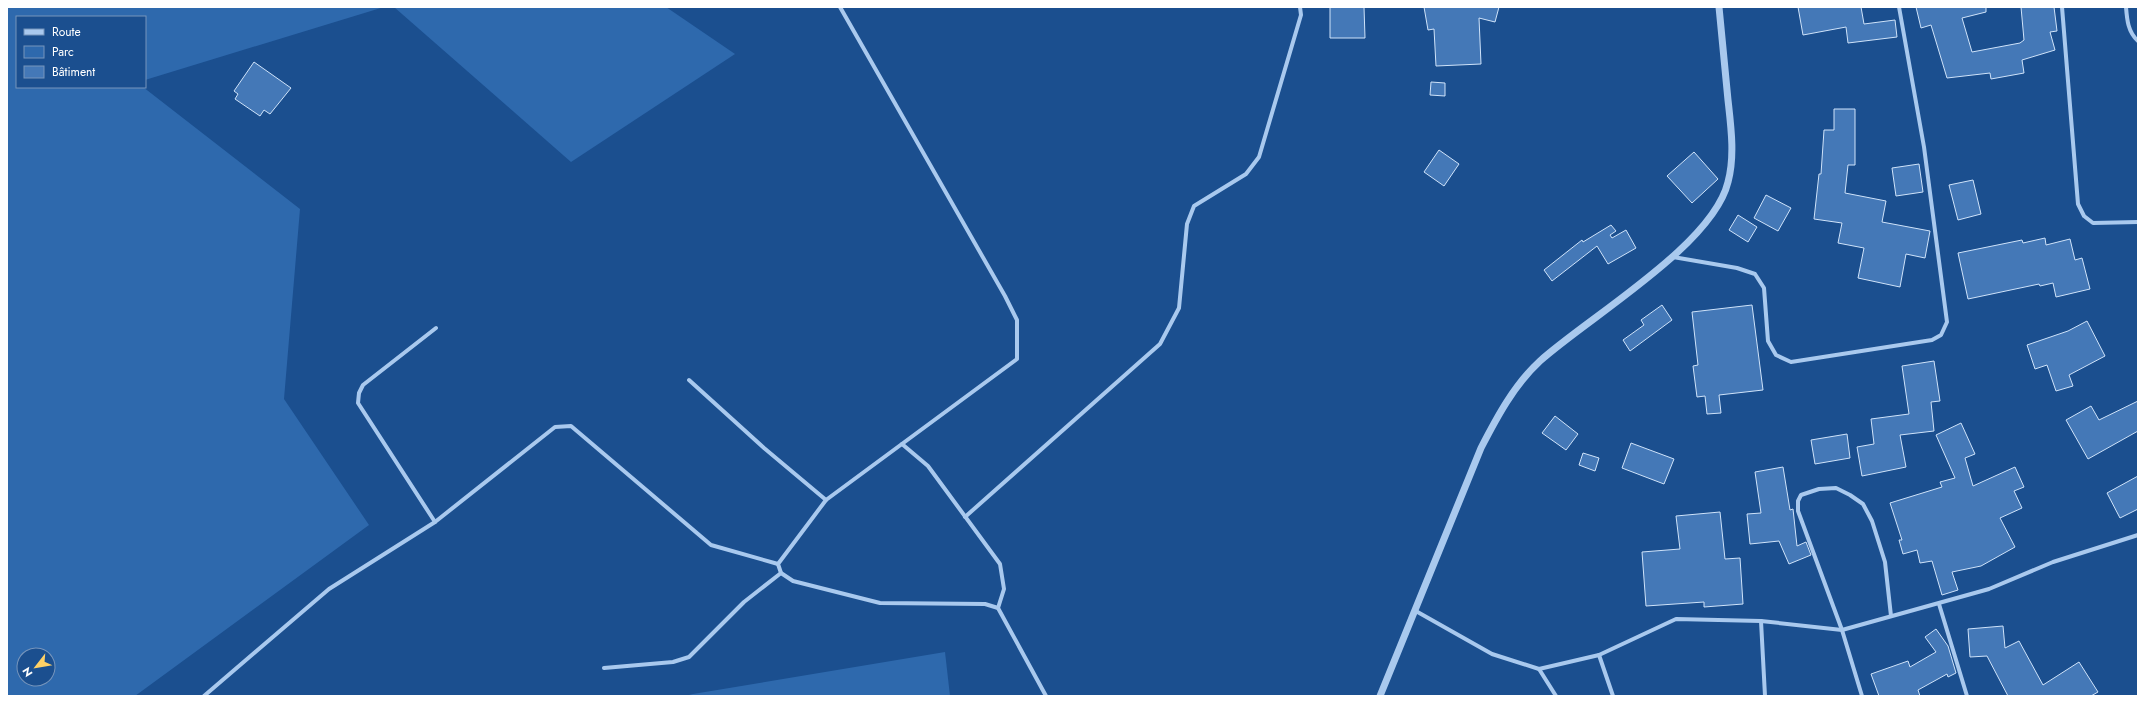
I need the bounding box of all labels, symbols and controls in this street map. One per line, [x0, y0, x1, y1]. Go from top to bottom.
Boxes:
legend [16, 16, 146, 88]
text: Route [52, 23, 81, 41]
text: Parc [52, 43, 74, 61]
text: Bâtiment [52, 63, 95, 81]
north arrow [16, 647, 56, 687]
text: N [18, 664, 37, 680]

